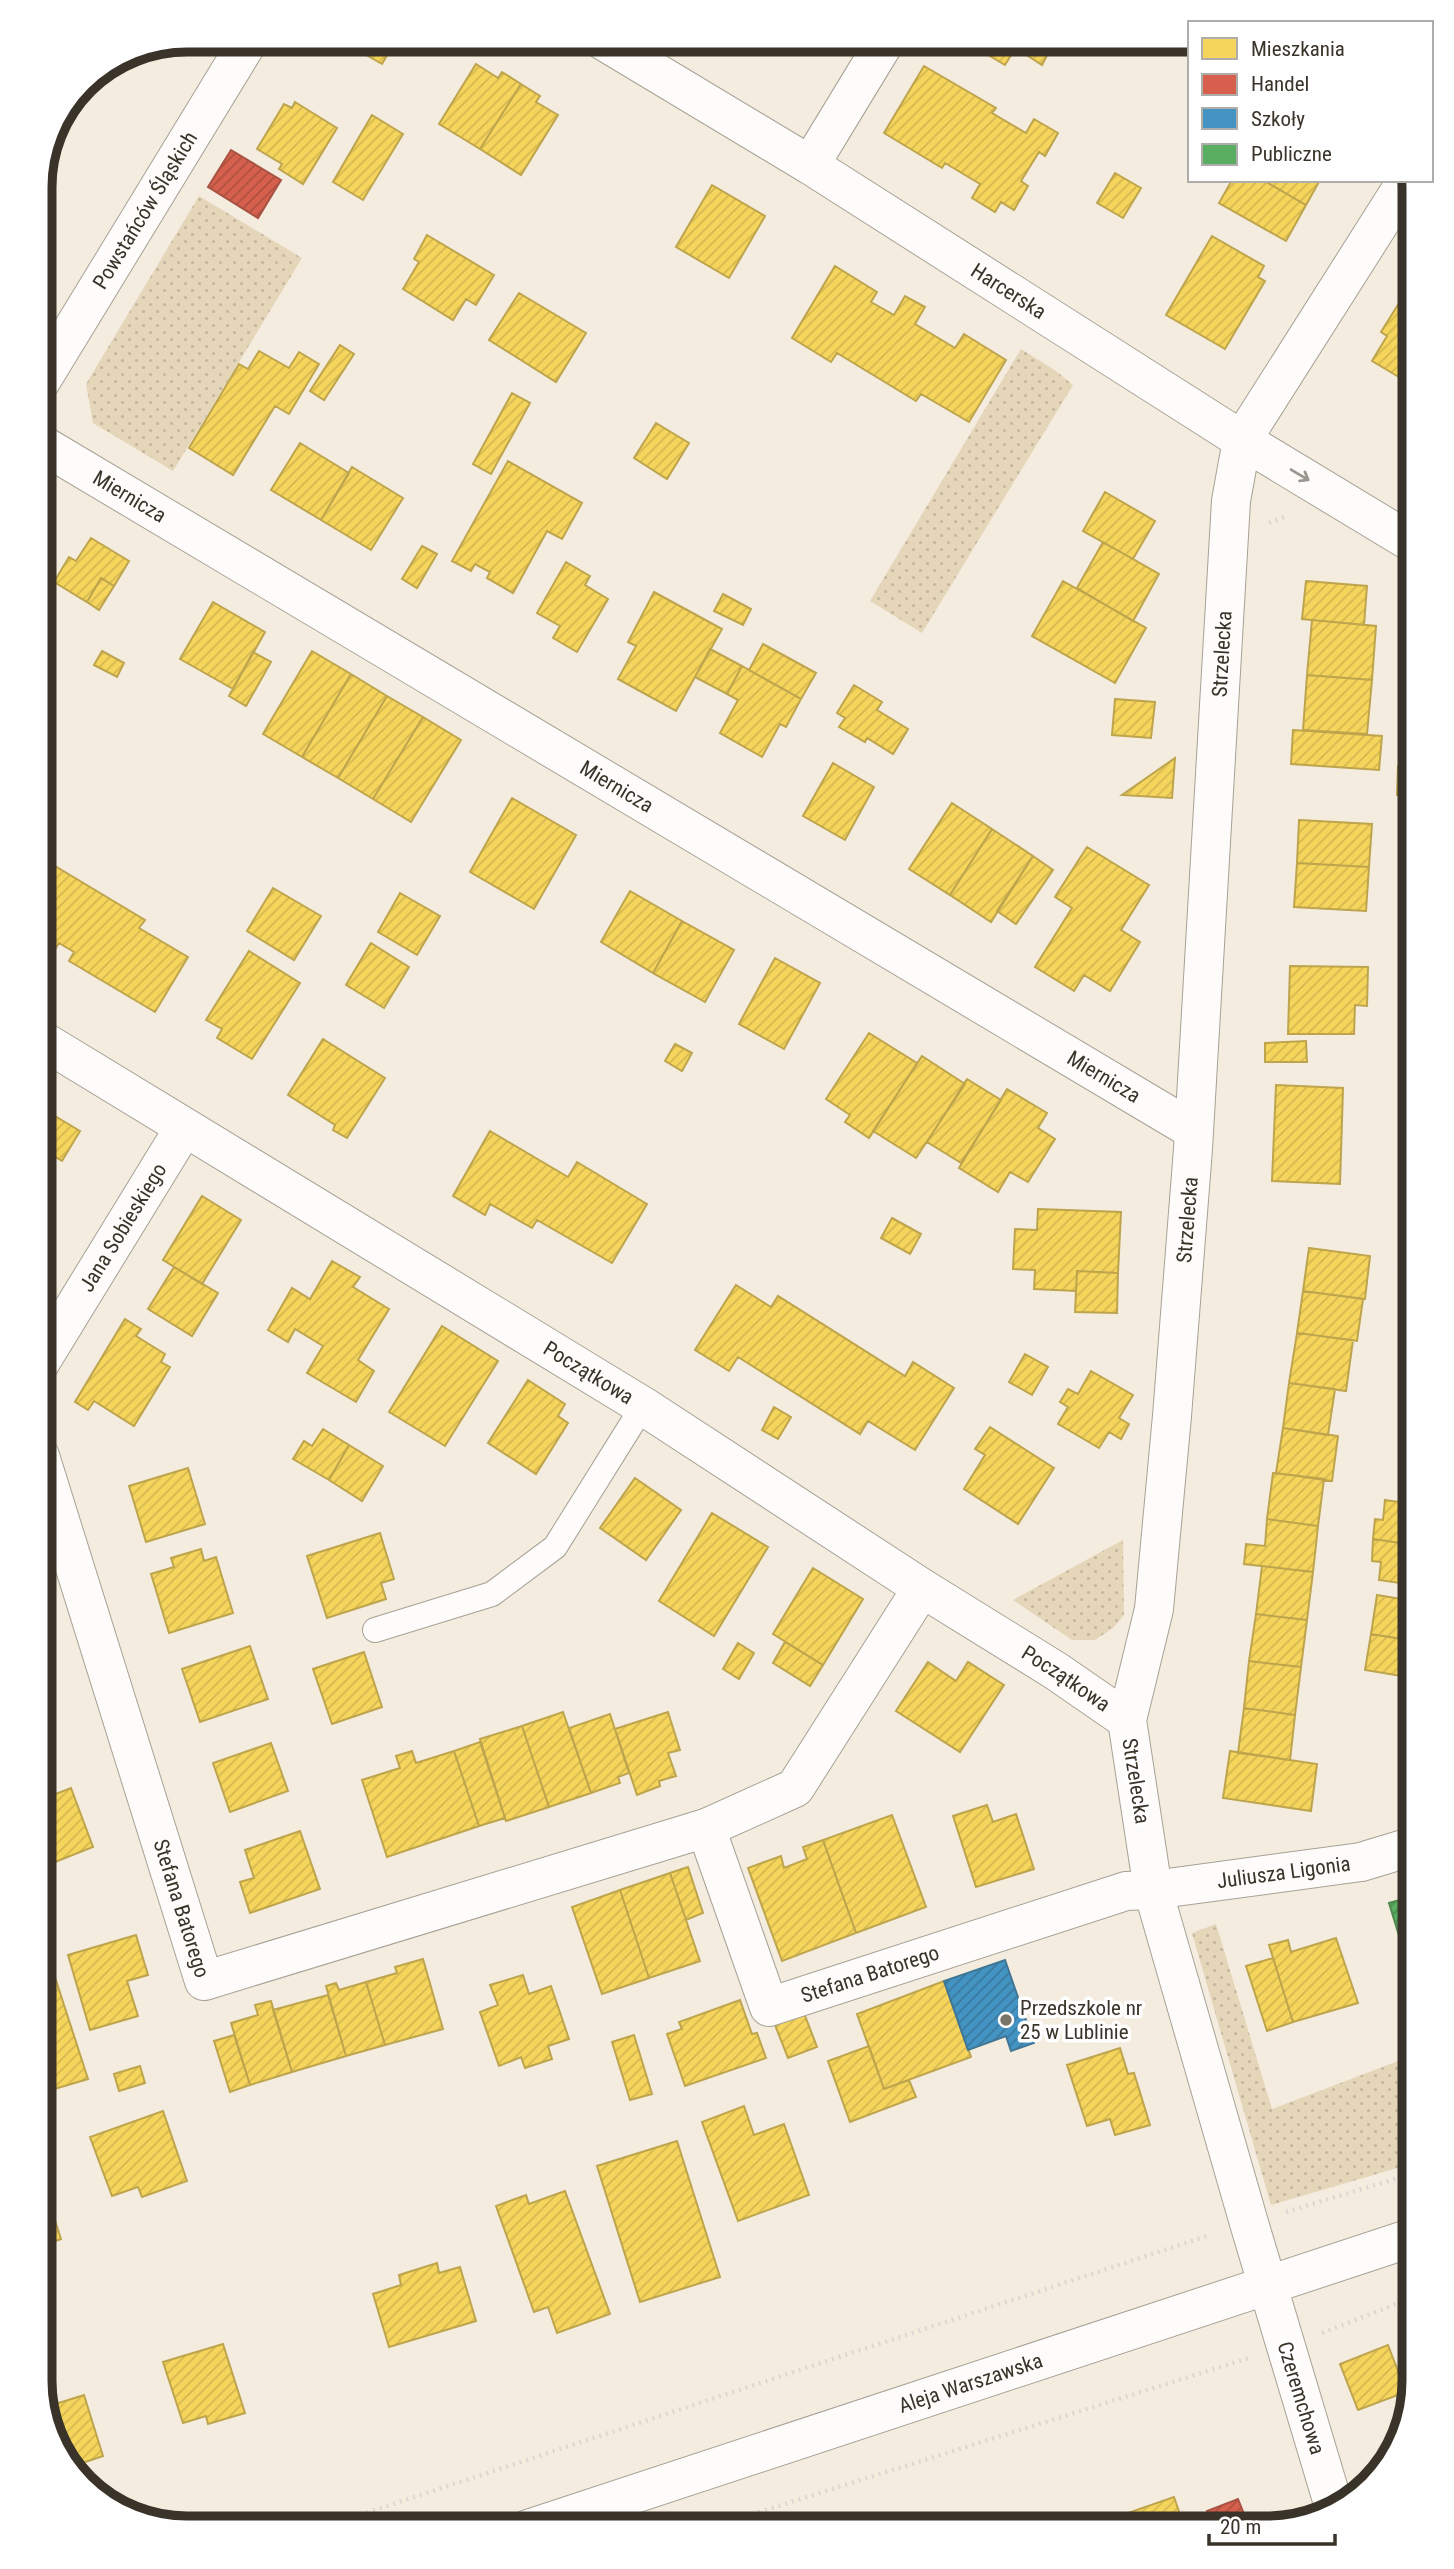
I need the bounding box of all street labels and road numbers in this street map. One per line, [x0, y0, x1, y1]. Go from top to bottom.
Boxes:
street label: Powstańców Śląskich [88, 127, 202, 293]
street label: Harcerska [966, 259, 1051, 324]
street label: Miernicza [89, 466, 170, 528]
street label: Strzelecka [1208, 610, 1237, 698]
street label: Miernicza [576, 756, 658, 818]
street label: Miernicza [1063, 1046, 1145, 1108]
street label: Jana Sobieskiego [75, 1159, 172, 1296]
street label: Strzelecka [1172, 1176, 1203, 1264]
street label: Początkowa [539, 1336, 638, 1409]
street label: Początkowa [1017, 1641, 1115, 1717]
street label: Strzelecka [1117, 1737, 1155, 1825]
street label: Stefana Batorego [148, 1836, 214, 1981]
street label: Juliusza Ligonia [1215, 1852, 1352, 1893]
street label: Stefana Batorego [798, 1941, 942, 2008]
street label: Czeremchowa [1272, 2339, 1330, 2457]
street label: Aleja Warszawska [896, 2348, 1046, 2418]

